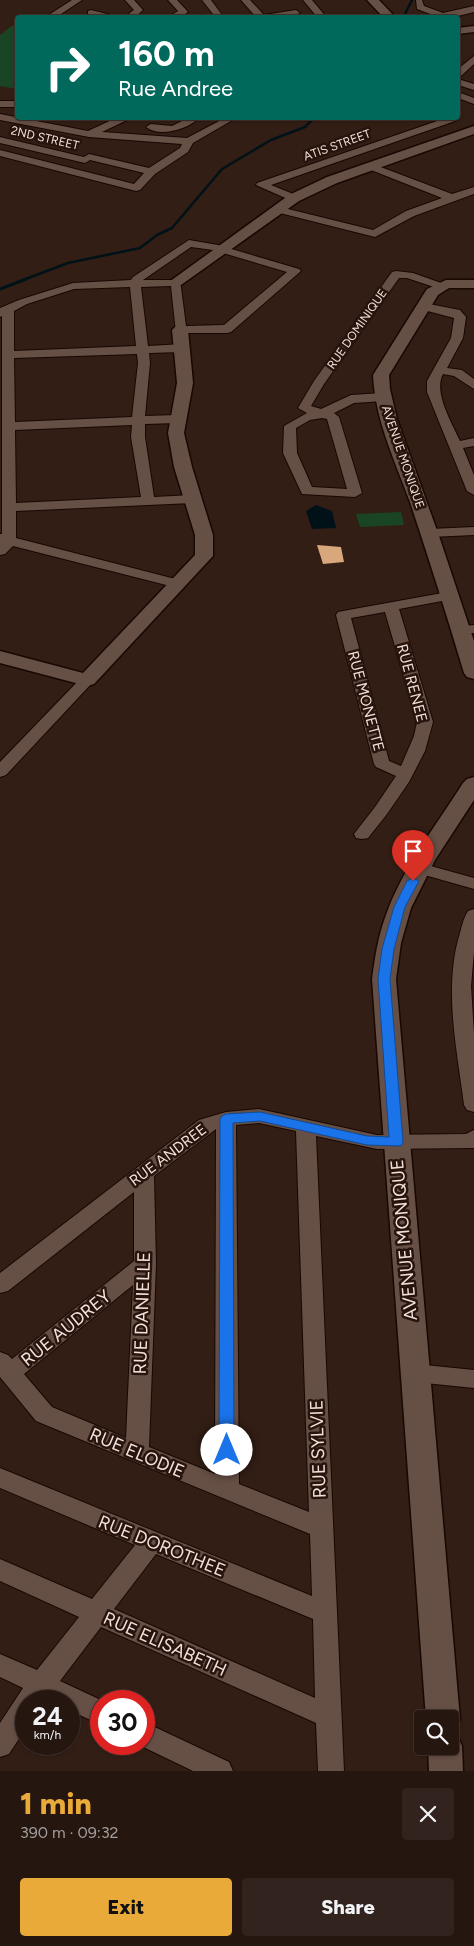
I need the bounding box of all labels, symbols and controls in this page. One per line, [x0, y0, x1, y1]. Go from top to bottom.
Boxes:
text: 160 m [118, 33, 215, 75]
icon: right [35, 35, 100, 100]
text: Rue Andree [118, 75, 233, 102]
street label: 2ND STREET [10, 123, 81, 153]
street label: ATIS STREET [301, 126, 373, 164]
street label: RUE DOMINIQUE [324, 286, 390, 372]
street label: AVENUE MONIQUE [379, 404, 427, 510]
street label: RUE RENEE [393, 642, 431, 724]
street label: RUE MONETTE [344, 649, 388, 753]
pin [392, 830, 434, 881]
icon: arrive [399, 837, 427, 865]
street label: RUE ANDREE [126, 1120, 210, 1190]
street label: AVENUE MONIQUE [386, 1158, 422, 1322]
street label: RUE DANIELLE [129, 1251, 155, 1375]
street label: RUE AUDREY [17, 1285, 115, 1371]
street label: RUE SYLVIE [305, 1399, 331, 1499]
street label: RUE ELODIE [86, 1423, 188, 1483]
position arrow [200, 1423, 252, 1475]
street label: RUE DOROTHEE [95, 1510, 229, 1582]
street label: RUE ELISABETH [100, 1607, 230, 1681]
speed limit sign: 30 [90, 1690, 155, 1755]
text: 24 [32, 1701, 63, 1731]
map controls [414, 1710, 459, 1755]
button: search [414, 1710, 459, 1755]
text: km/h [34, 1728, 61, 1742]
text: 1 min [20, 1785, 92, 1822]
button: close [402, 1788, 454, 1840]
text: 390 m · 09:32 [20, 1823, 119, 1842]
button: Exit [20, 1878, 232, 1936]
button: Share [242, 1878, 454, 1936]

